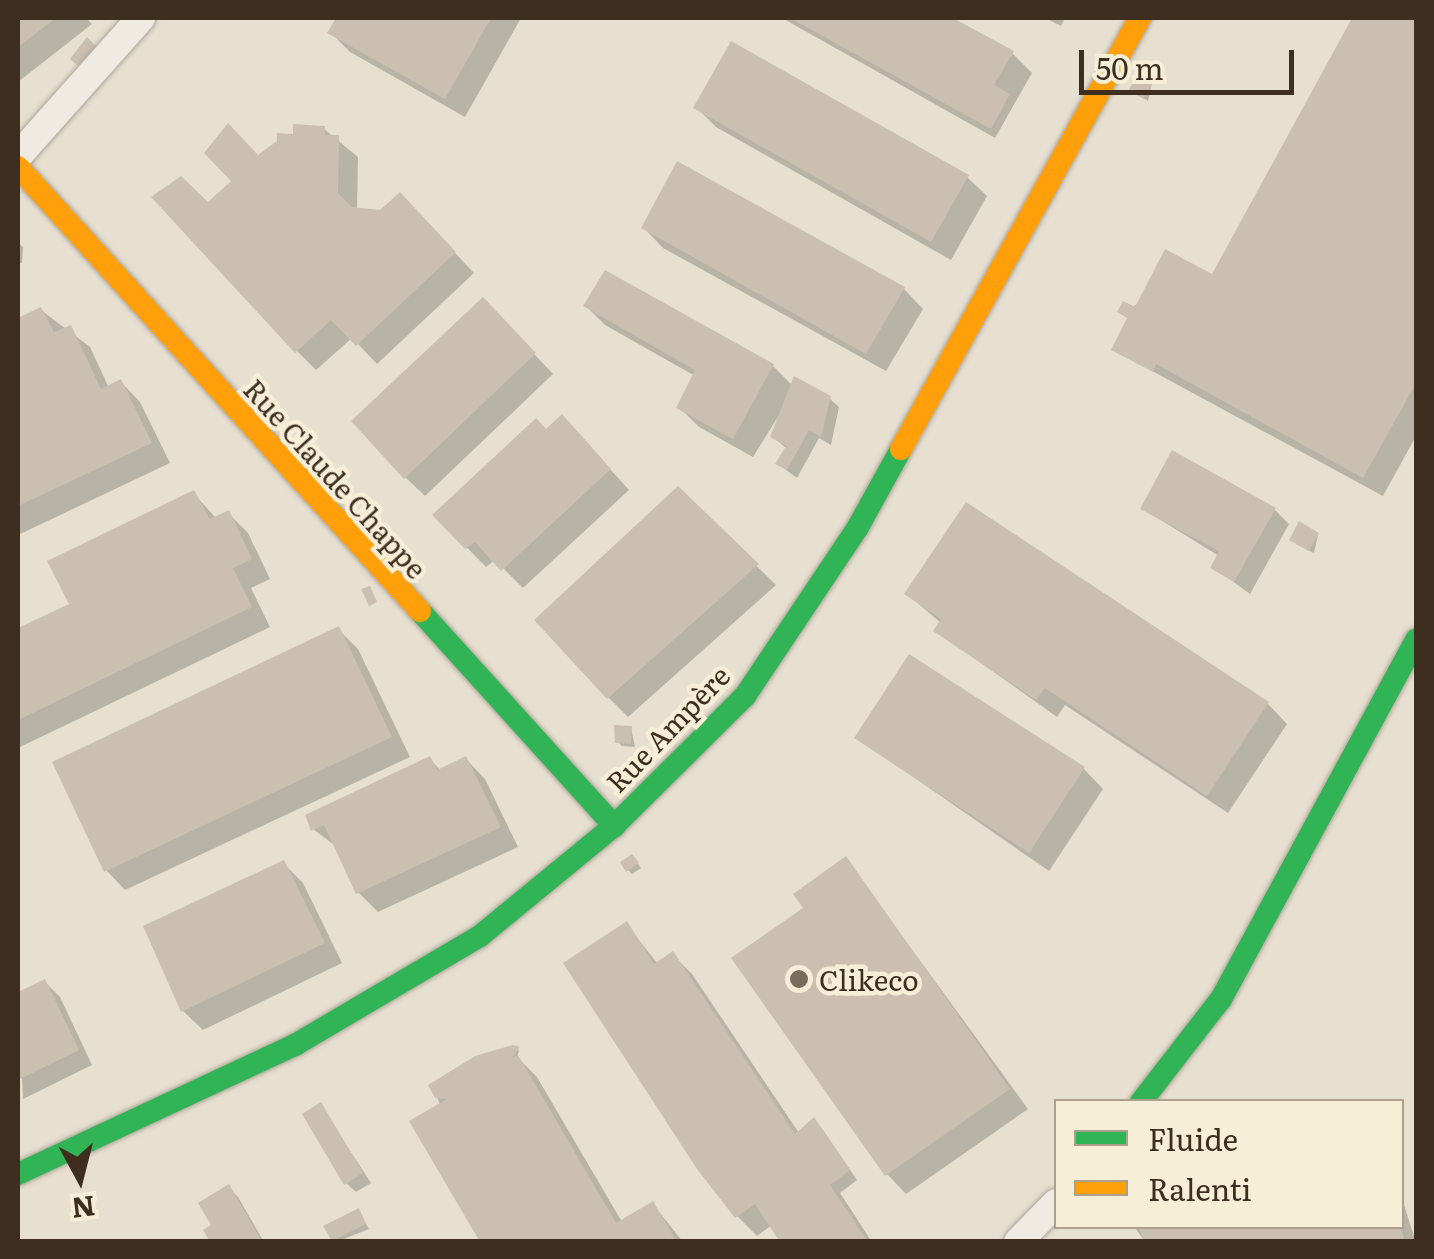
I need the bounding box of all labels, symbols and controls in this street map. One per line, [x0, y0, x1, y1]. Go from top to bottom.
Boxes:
scale bar [1084, 30, 1299, 92]
text: 50 m [1096, 45, 1164, 89]
street label: Rue Claude Chappe [238, 372, 434, 584]
street label: Rue Ampère [598, 658, 736, 798]
place label: Clikeco [819, 962, 919, 996]
marker: Clikeco [788, 968, 810, 990]
legend [1054, 1099, 1404, 1229]
text: Fluide [1148, 1116, 1238, 1160]
north arrow [30, 1129, 130, 1229]
text: Ralenti [1148, 1166, 1252, 1210]
text: N [69, 1187, 98, 1231]

